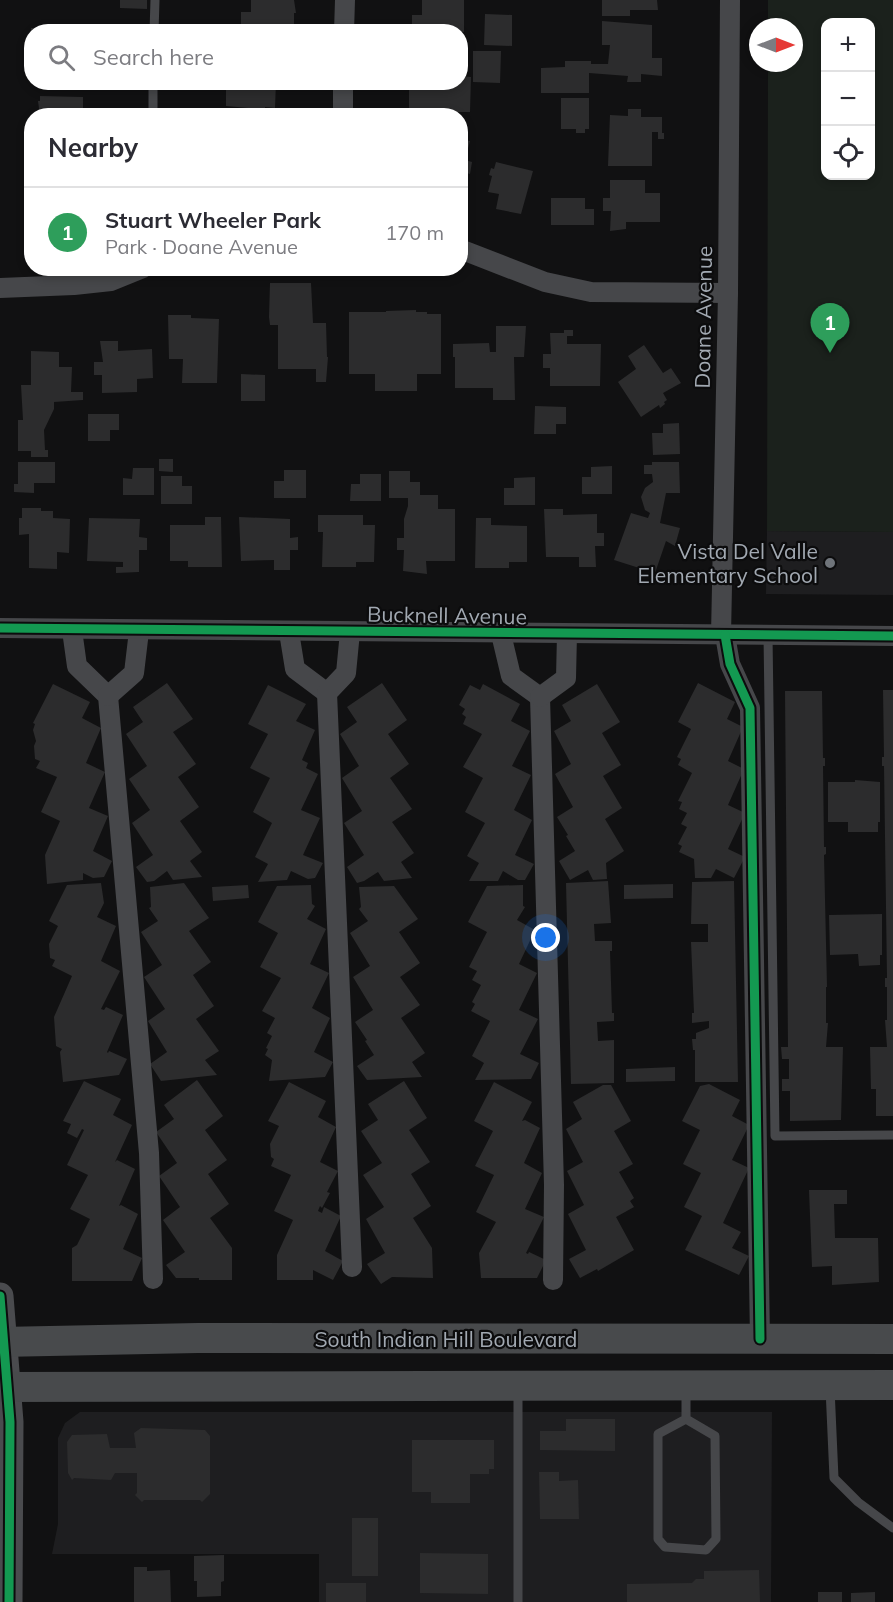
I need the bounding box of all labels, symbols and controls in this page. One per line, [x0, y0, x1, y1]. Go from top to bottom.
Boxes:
north arrow [749, 18, 803, 72]
map controls [821, 18, 875, 180]
button: + [821, 18, 875, 72]
search box [24, 24, 468, 90]
icon: search [45, 41, 78, 74]
text: Search here [93, 43, 214, 71]
button: − [821, 72, 875, 126]
button: locate [821, 126, 875, 180]
text: Nearby [48, 131, 138, 164]
text: Stuart Wheeler Park [105, 206, 321, 234]
text: 1 [62, 220, 74, 245]
text: 170 m [385, 220, 444, 245]
text: Park · Doane Avenue [105, 234, 298, 259]
street label: Doane Avenue [689, 245, 717, 389]
pin: 1 [810, 304, 850, 353]
place label: Vista Del Valle Elementary School [637, 538, 818, 588]
marker: Vista Del Valle Elementary School [823, 556, 837, 570]
street label: Bucknell Avenue [367, 601, 527, 629]
your location [531, 923, 560, 952]
street label: South Indian Hill Boulevard [315, 1326, 577, 1352]

